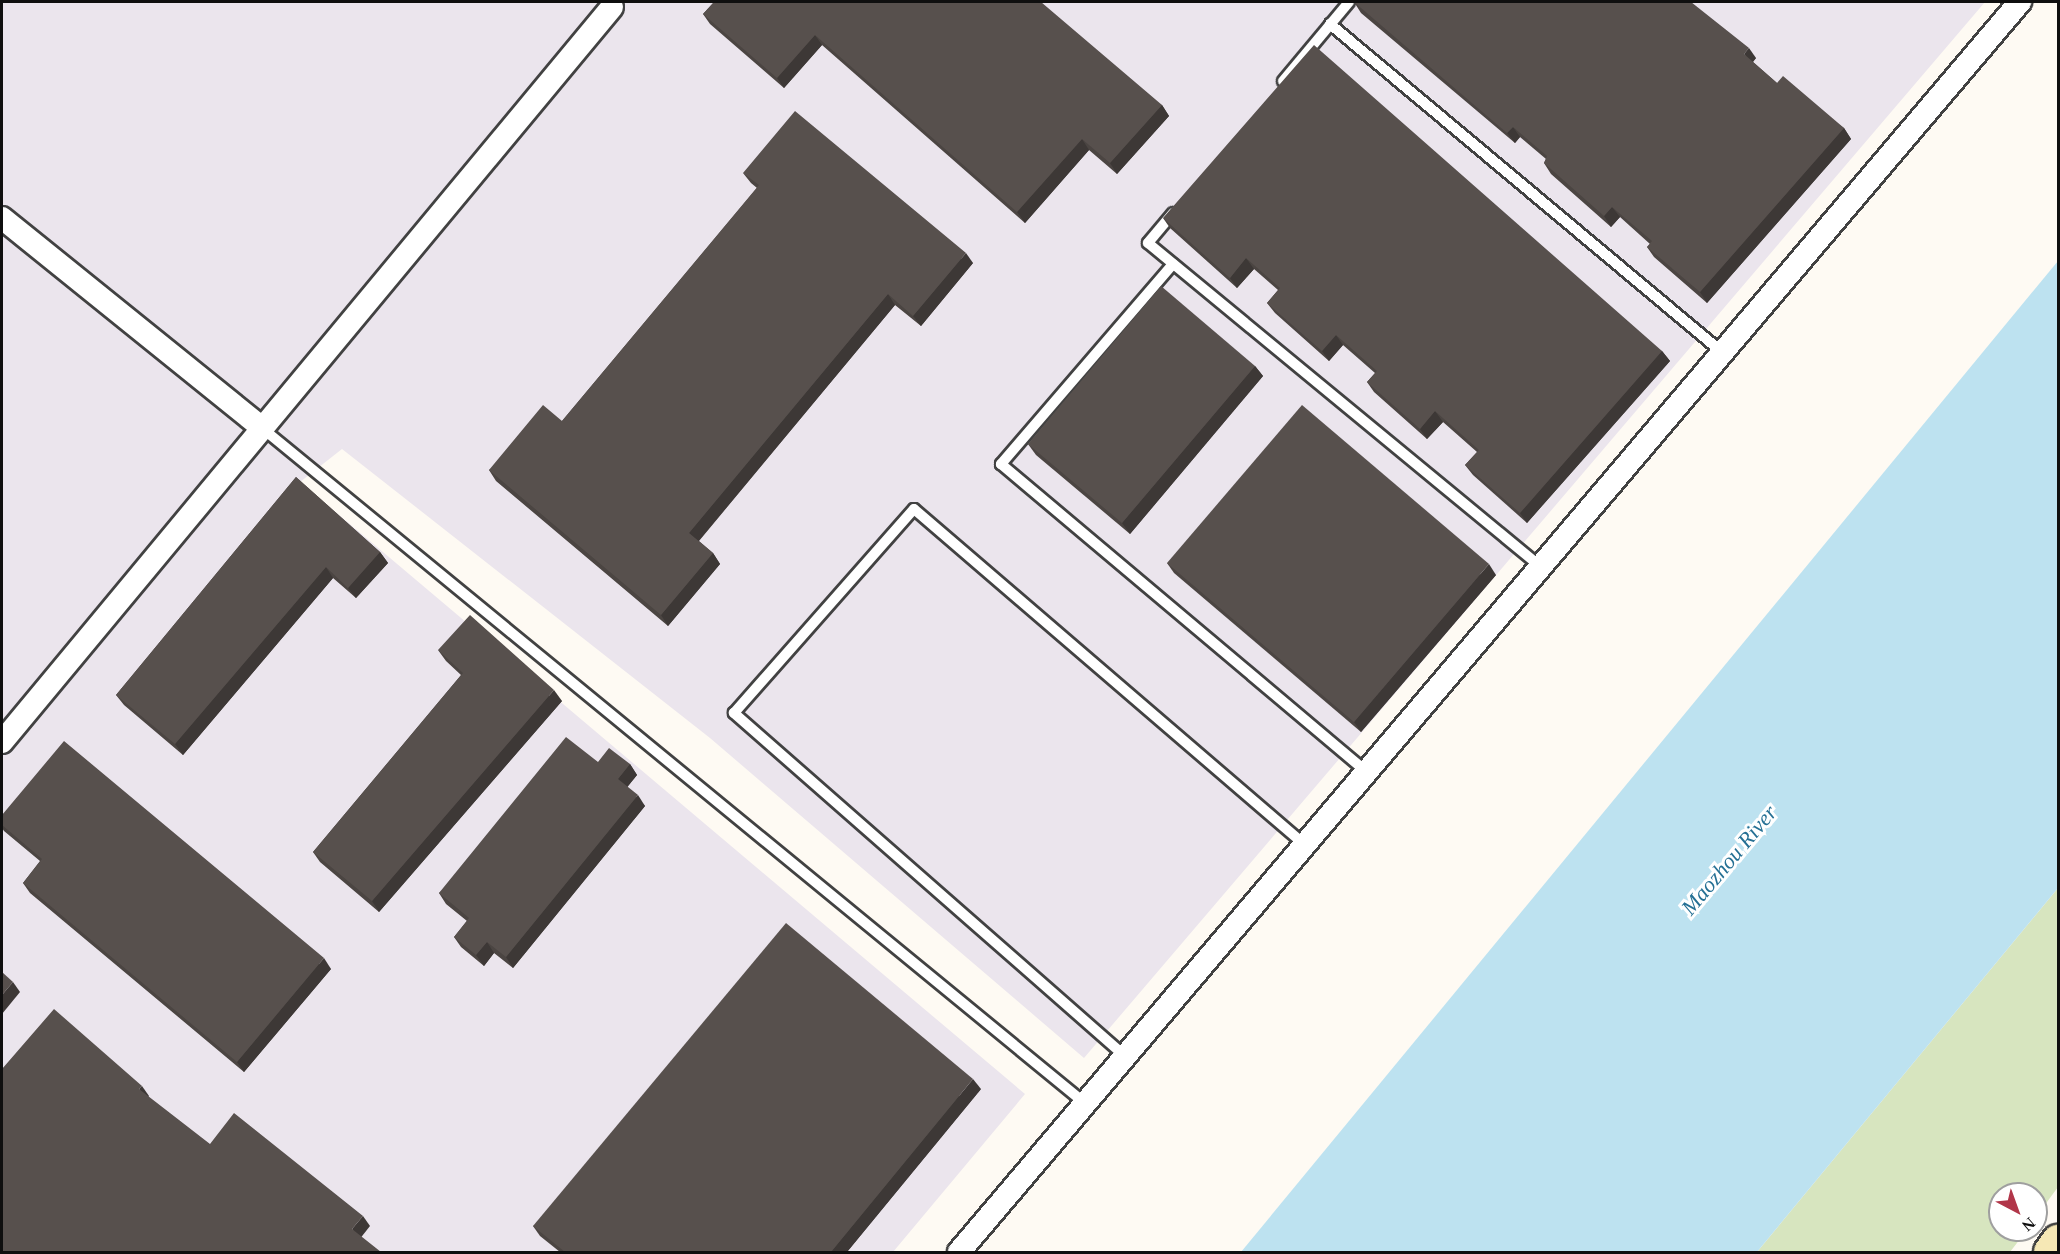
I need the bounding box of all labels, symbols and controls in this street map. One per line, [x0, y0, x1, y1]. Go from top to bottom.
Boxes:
water label: Maozhou River [1675, 800, 1783, 920]
north arrow [1988, 1182, 2048, 1242]
text: N [2019, 1214, 2039, 1235]

